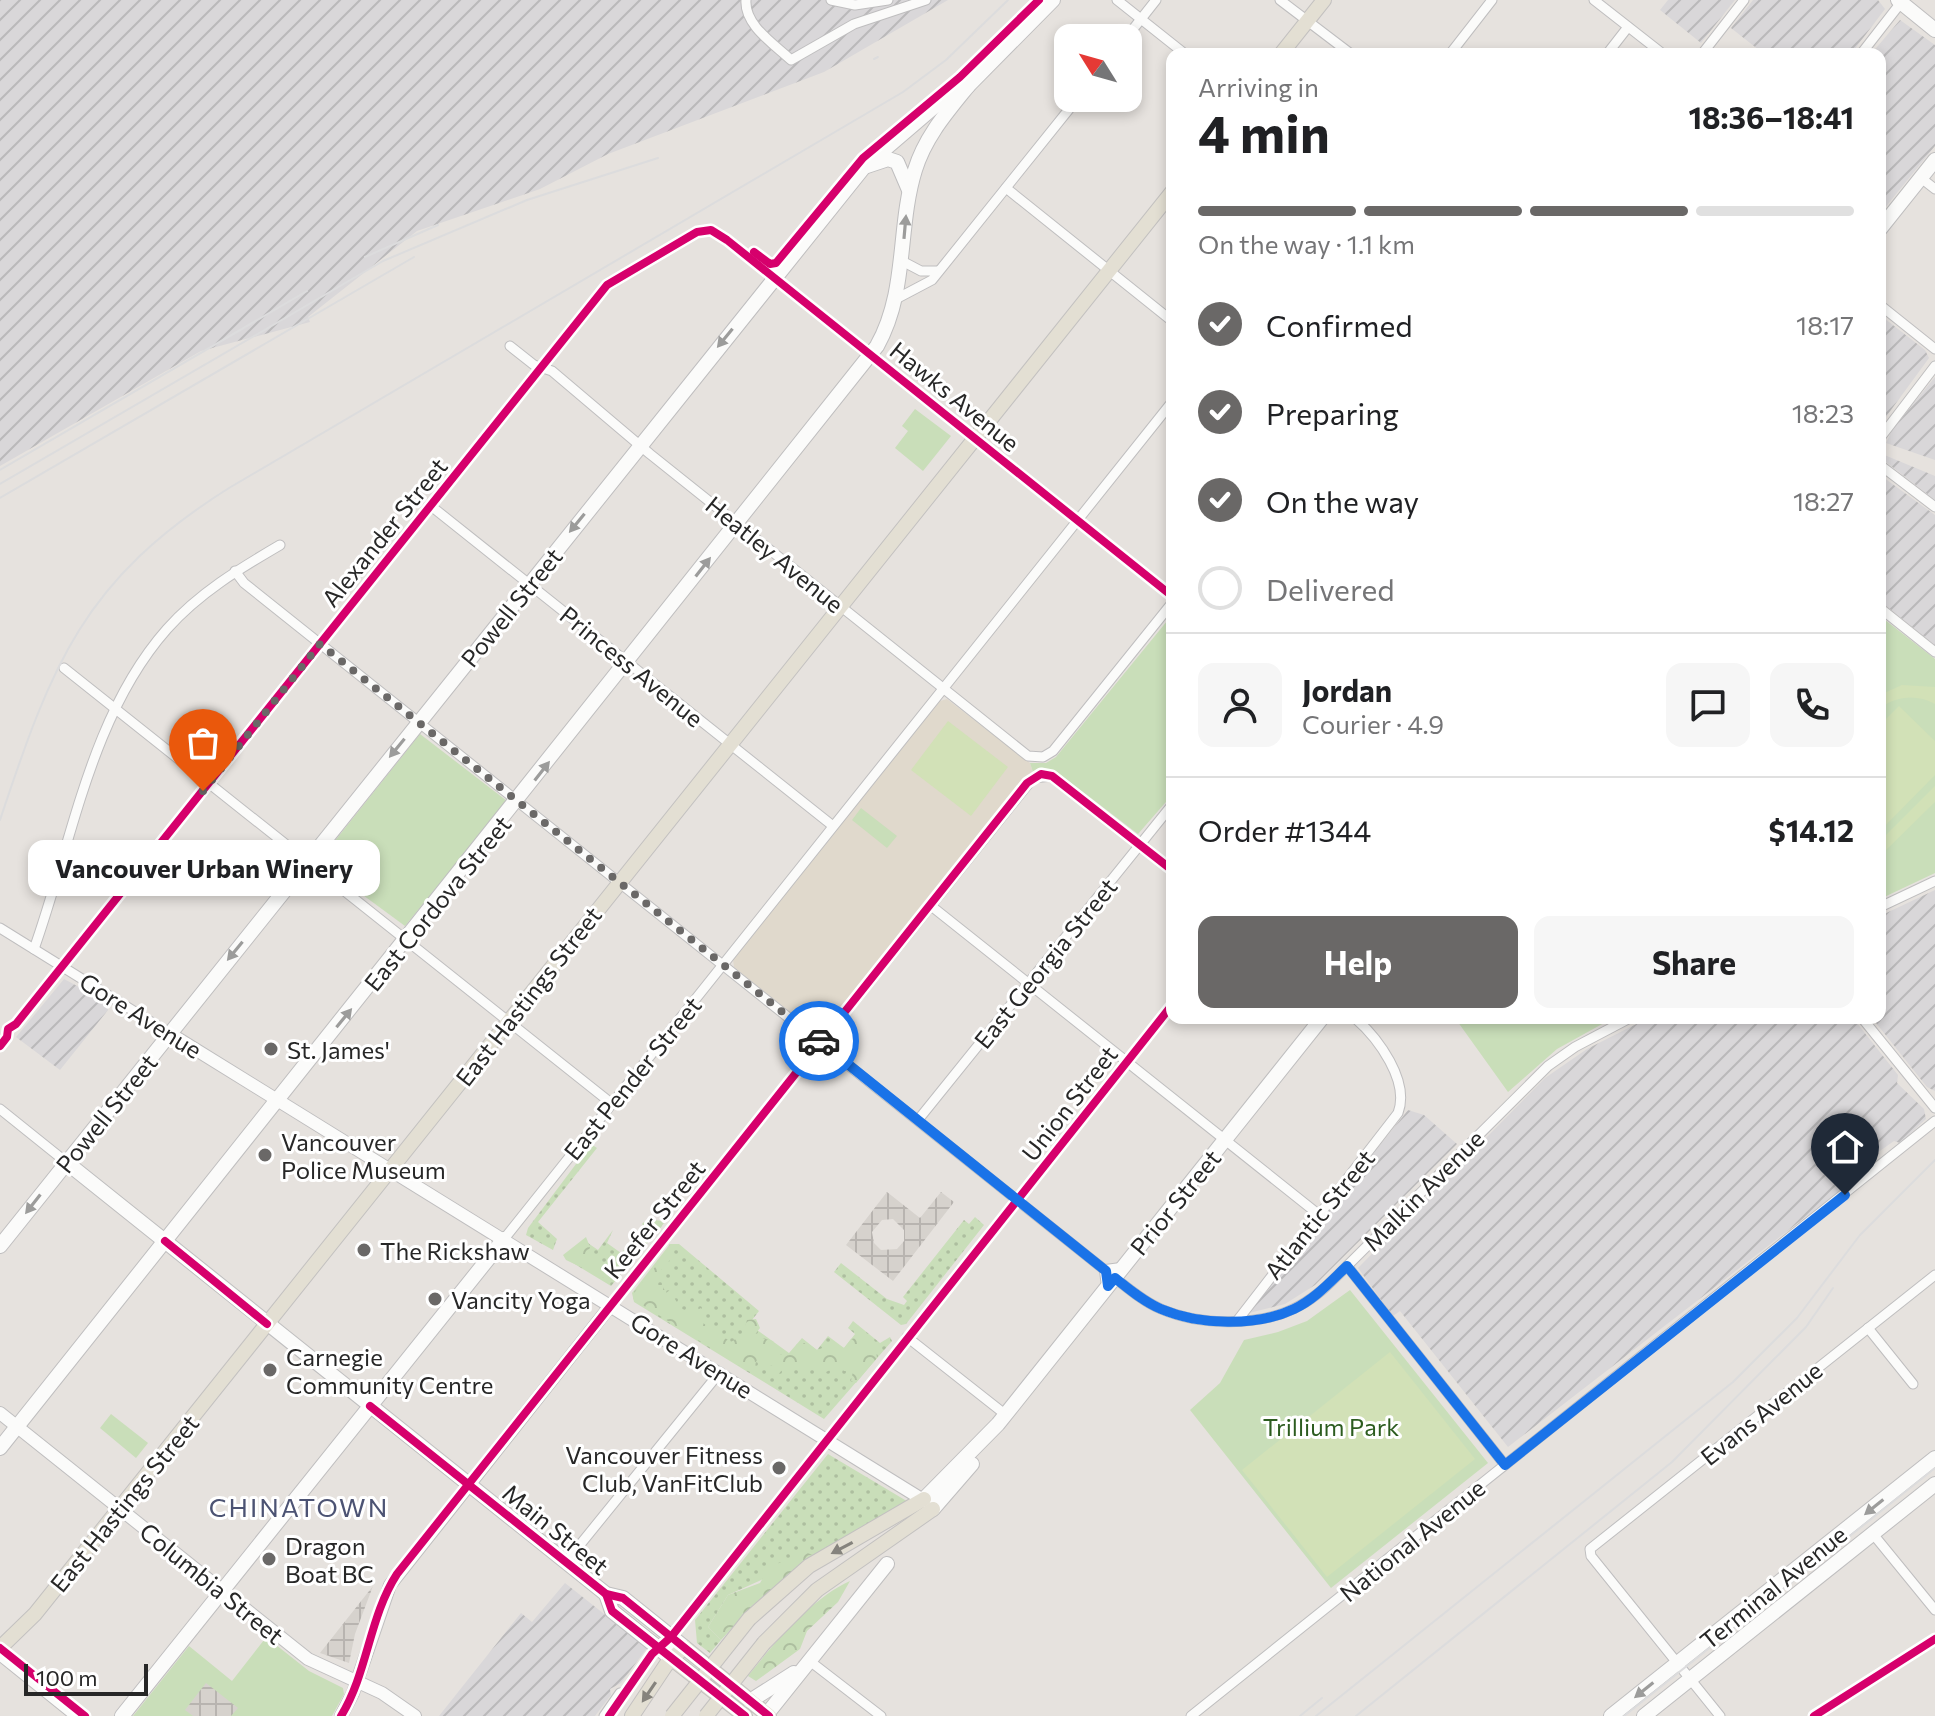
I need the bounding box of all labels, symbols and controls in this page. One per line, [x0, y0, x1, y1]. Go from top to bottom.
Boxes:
north arrow [1054, 24, 1142, 112]
map controls [1054, 24, 1142, 112]
text: Arriving in [1198, 71, 1319, 102]
text: 18:36–18:41 [1688, 98, 1854, 135]
text: 4 min [1198, 100, 1330, 164]
one-way arrow [899, 214, 912, 239]
text: On the way · 1.1 km [1198, 228, 1415, 259]
icon: check [1198, 302, 1242, 346]
text: Confirmed [1266, 306, 1413, 343]
text: 18:17 [1796, 309, 1854, 340]
one-way arrow [718, 328, 734, 348]
street label: Hawks Avenue [884, 335, 1026, 457]
icon: check [1198, 390, 1242, 434]
text: Preparing [1266, 394, 1399, 431]
text: 18:23 [1792, 397, 1854, 428]
street label: Alexander Street [315, 452, 453, 612]
icon: check [1198, 478, 1242, 522]
text: On the way [1266, 482, 1419, 519]
text: 18:27 [1793, 485, 1854, 516]
street label: Heatley Avenue [700, 490, 850, 618]
one-way arrow [570, 513, 586, 533]
street label: Powell Street [454, 542, 568, 672]
one-way arrow [695, 557, 711, 577]
text: Delivered [1266, 570, 1395, 607]
street label: Princess Avenue [555, 600, 709, 732]
button: person [1198, 663, 1282, 747]
button: chat [1666, 663, 1750, 747]
button: phone [1770, 663, 1854, 747]
text: Jordan [1302, 671, 1392, 708]
text: Courier · 4.9 [1302, 708, 1444, 739]
pin [169, 709, 237, 791]
icon: bag [181, 721, 225, 765]
one-way arrow [390, 738, 406, 758]
one-way arrow [533, 761, 550, 781]
street label: East Cordova Street [357, 809, 517, 996]
text: Order #1344 [1198, 811, 1371, 848]
text: $14.12 [1769, 811, 1854, 848]
callout: Vancouver Urban Winery [27, 839, 379, 895]
text: Vancouver Urban Winery [55, 852, 353, 883]
street label: East Georgia Street [968, 872, 1123, 1054]
street label: East Hastings Street [449, 900, 607, 1091]
button: Help [1198, 916, 1518, 1008]
button: Share [1534, 916, 1854, 1008]
one-way arrow [227, 941, 244, 961]
street label: Gore Avenue [75, 966, 207, 1064]
street label: East Pender Street [557, 990, 707, 1165]
courier [779, 1001, 859, 1081]
one-way arrow [335, 1008, 352, 1028]
icon: car [797, 1019, 841, 1063]
place label: St. James' [287, 1035, 390, 1064]
marker: St. James' [262, 1040, 280, 1058]
street label: Union Street [1015, 1040, 1123, 1166]
street label: Powell Street [49, 1048, 163, 1178]
pin [1811, 1113, 1879, 1195]
street label: Malkin Avenue [1357, 1124, 1489, 1256]
icon: home [1823, 1125, 1867, 1169]
place label: Vancouver Police Museum [281, 1127, 446, 1184]
street label: Prior Street [1124, 1143, 1226, 1261]
street label: Atlantic Street [1258, 1143, 1380, 1285]
marker: Vancouver Police Museum [256, 1146, 274, 1164]
street label: Keefer Street [597, 1154, 711, 1284]
one-way arrow [26, 1194, 42, 1214]
place label: The Rickshaw [380, 1236, 530, 1265]
marker: The Rickshaw [355, 1241, 373, 1259]
place label: Vancity Yoga [451, 1285, 591, 1314]
marker: Vancity Yoga [426, 1290, 444, 1308]
street label: Gore Avenue [626, 1306, 758, 1404]
place label: Carnegie Community Centre [286, 1342, 493, 1399]
street label: Evans Avenue [1694, 1355, 1828, 1471]
marker: Carnegie Community Centre [261, 1361, 279, 1379]
street label: East Hastings Street [44, 1408, 204, 1597]
park label: Trillium Park [1263, 1412, 1399, 1441]
place label: Vancouver Fitness Club, VanFitClub [565, 1440, 763, 1497]
marker: Vancouver Fitness Club, VanFitClub [770, 1459, 788, 1477]
street label: National Avenue [1334, 1473, 1490, 1607]
street label: Main Street [497, 1478, 615, 1581]
district label: CHINATOWN [209, 1491, 389, 1522]
one-way arrow [1864, 1498, 1884, 1515]
street label: Columbia Street [134, 1516, 290, 1650]
street label: Terminal Avenue [1694, 1519, 1852, 1655]
place label: Dragon Boat BC [285, 1531, 374, 1588]
one-way arrow [830, 1541, 853, 1554]
marker: Dragon Boat BC [260, 1550, 278, 1568]
scale bar [24, 1660, 148, 1696]
text: 100 m [36, 1664, 98, 1691]
one-way arrow [641, 1681, 656, 1702]
one-way arrow [1634, 1681, 1654, 1698]

